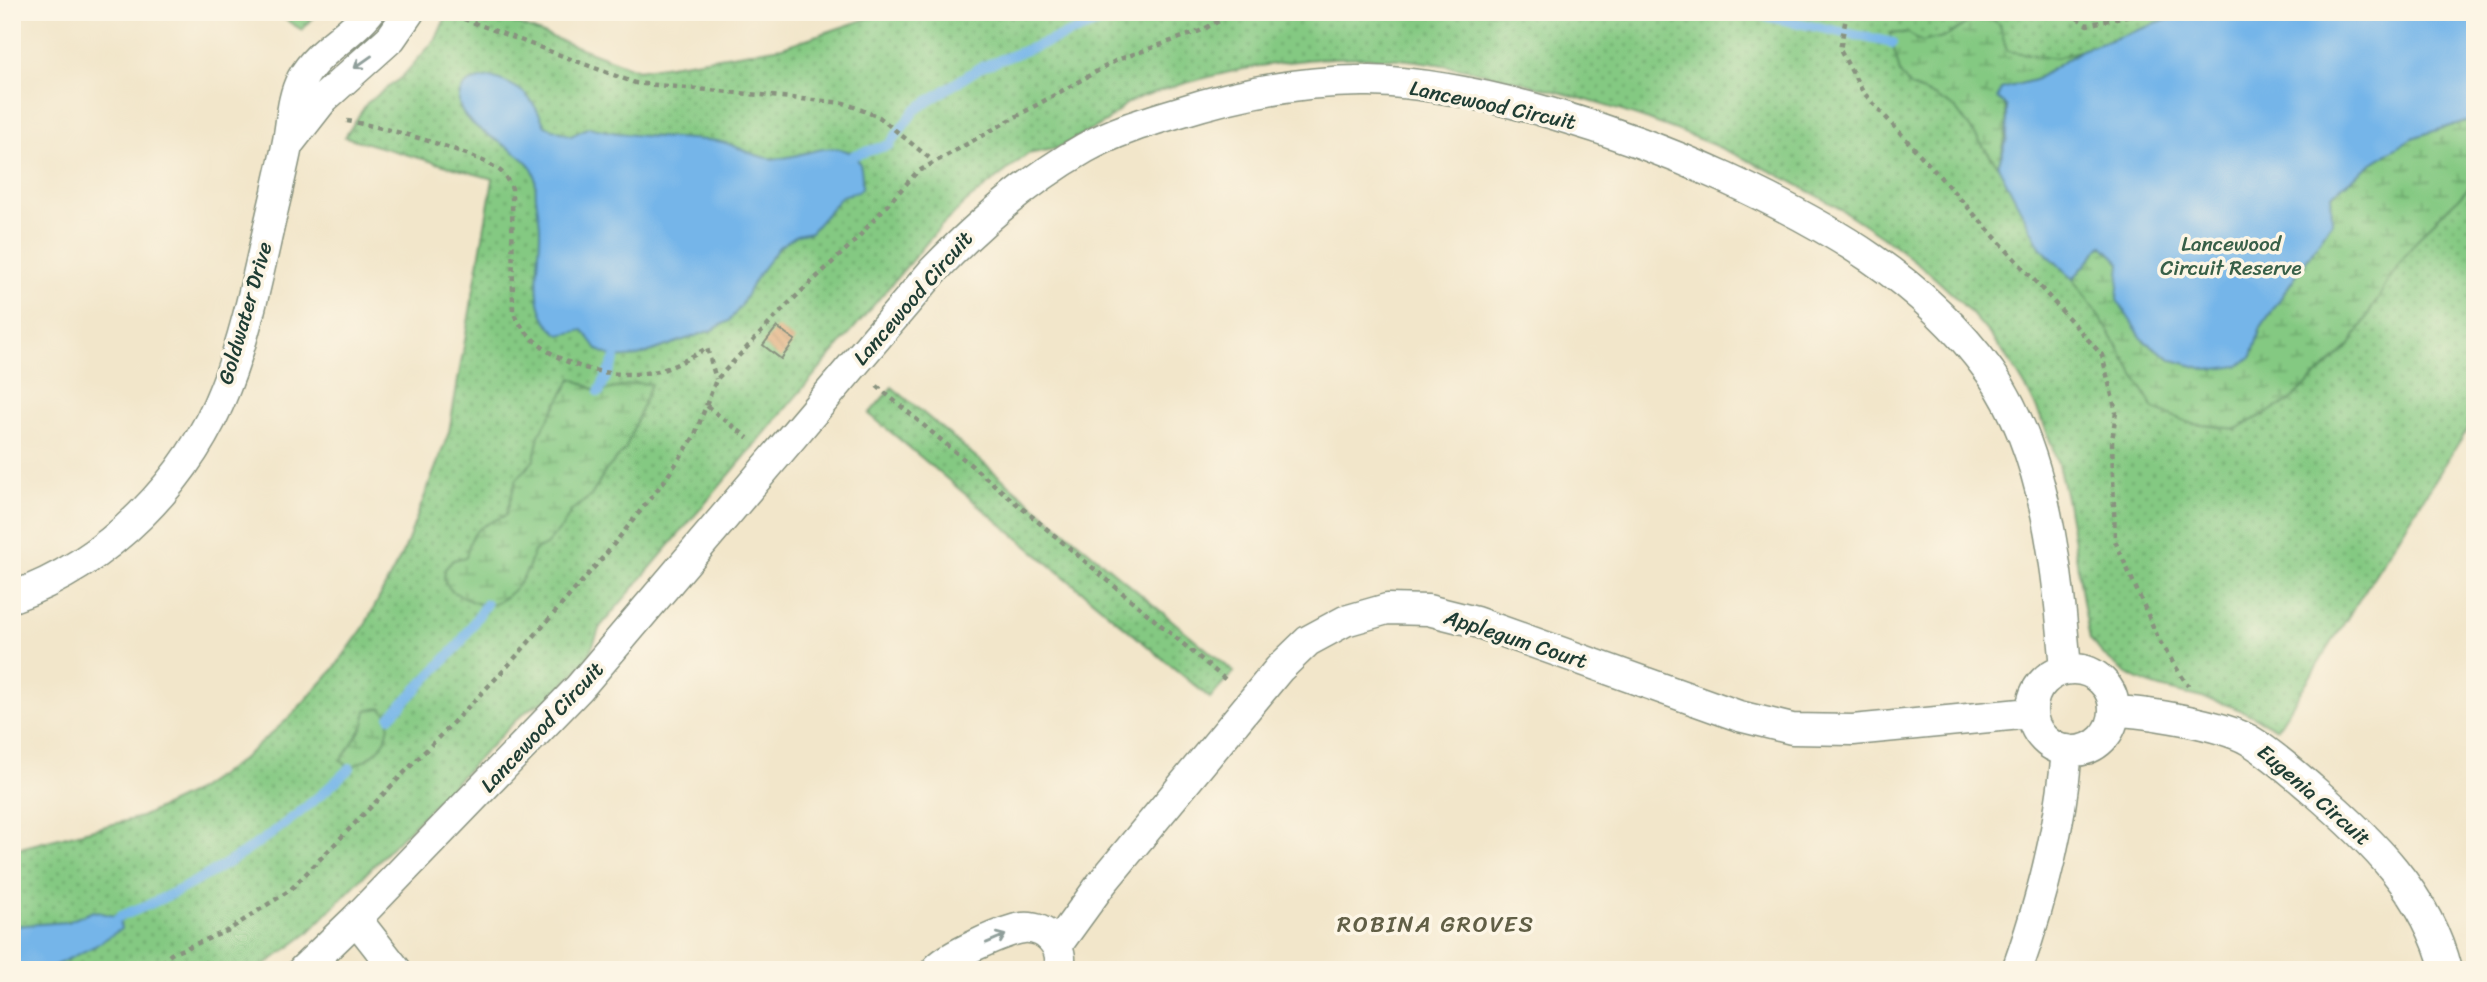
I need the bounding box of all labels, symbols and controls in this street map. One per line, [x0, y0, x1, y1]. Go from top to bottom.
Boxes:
one-way arrow [354, 55, 373, 69]
street label: Lancewood Circuit [1406, 69, 1580, 141]
street label: Lancewood Circuit [843, 222, 983, 374]
park label: Lancewood Circuit Reserve [2160, 225, 2302, 287]
street label: Goldwater Drive [207, 237, 284, 389]
street label: Applegum Court [1438, 598, 1593, 680]
street label: Lancewood Circuit [470, 652, 614, 802]
street label: Eugenia Circuit [2248, 734, 2380, 856]
district label: ROBINA GROVES [1337, 904, 1535, 945]
one-way arrow [984, 931, 1006, 944]

